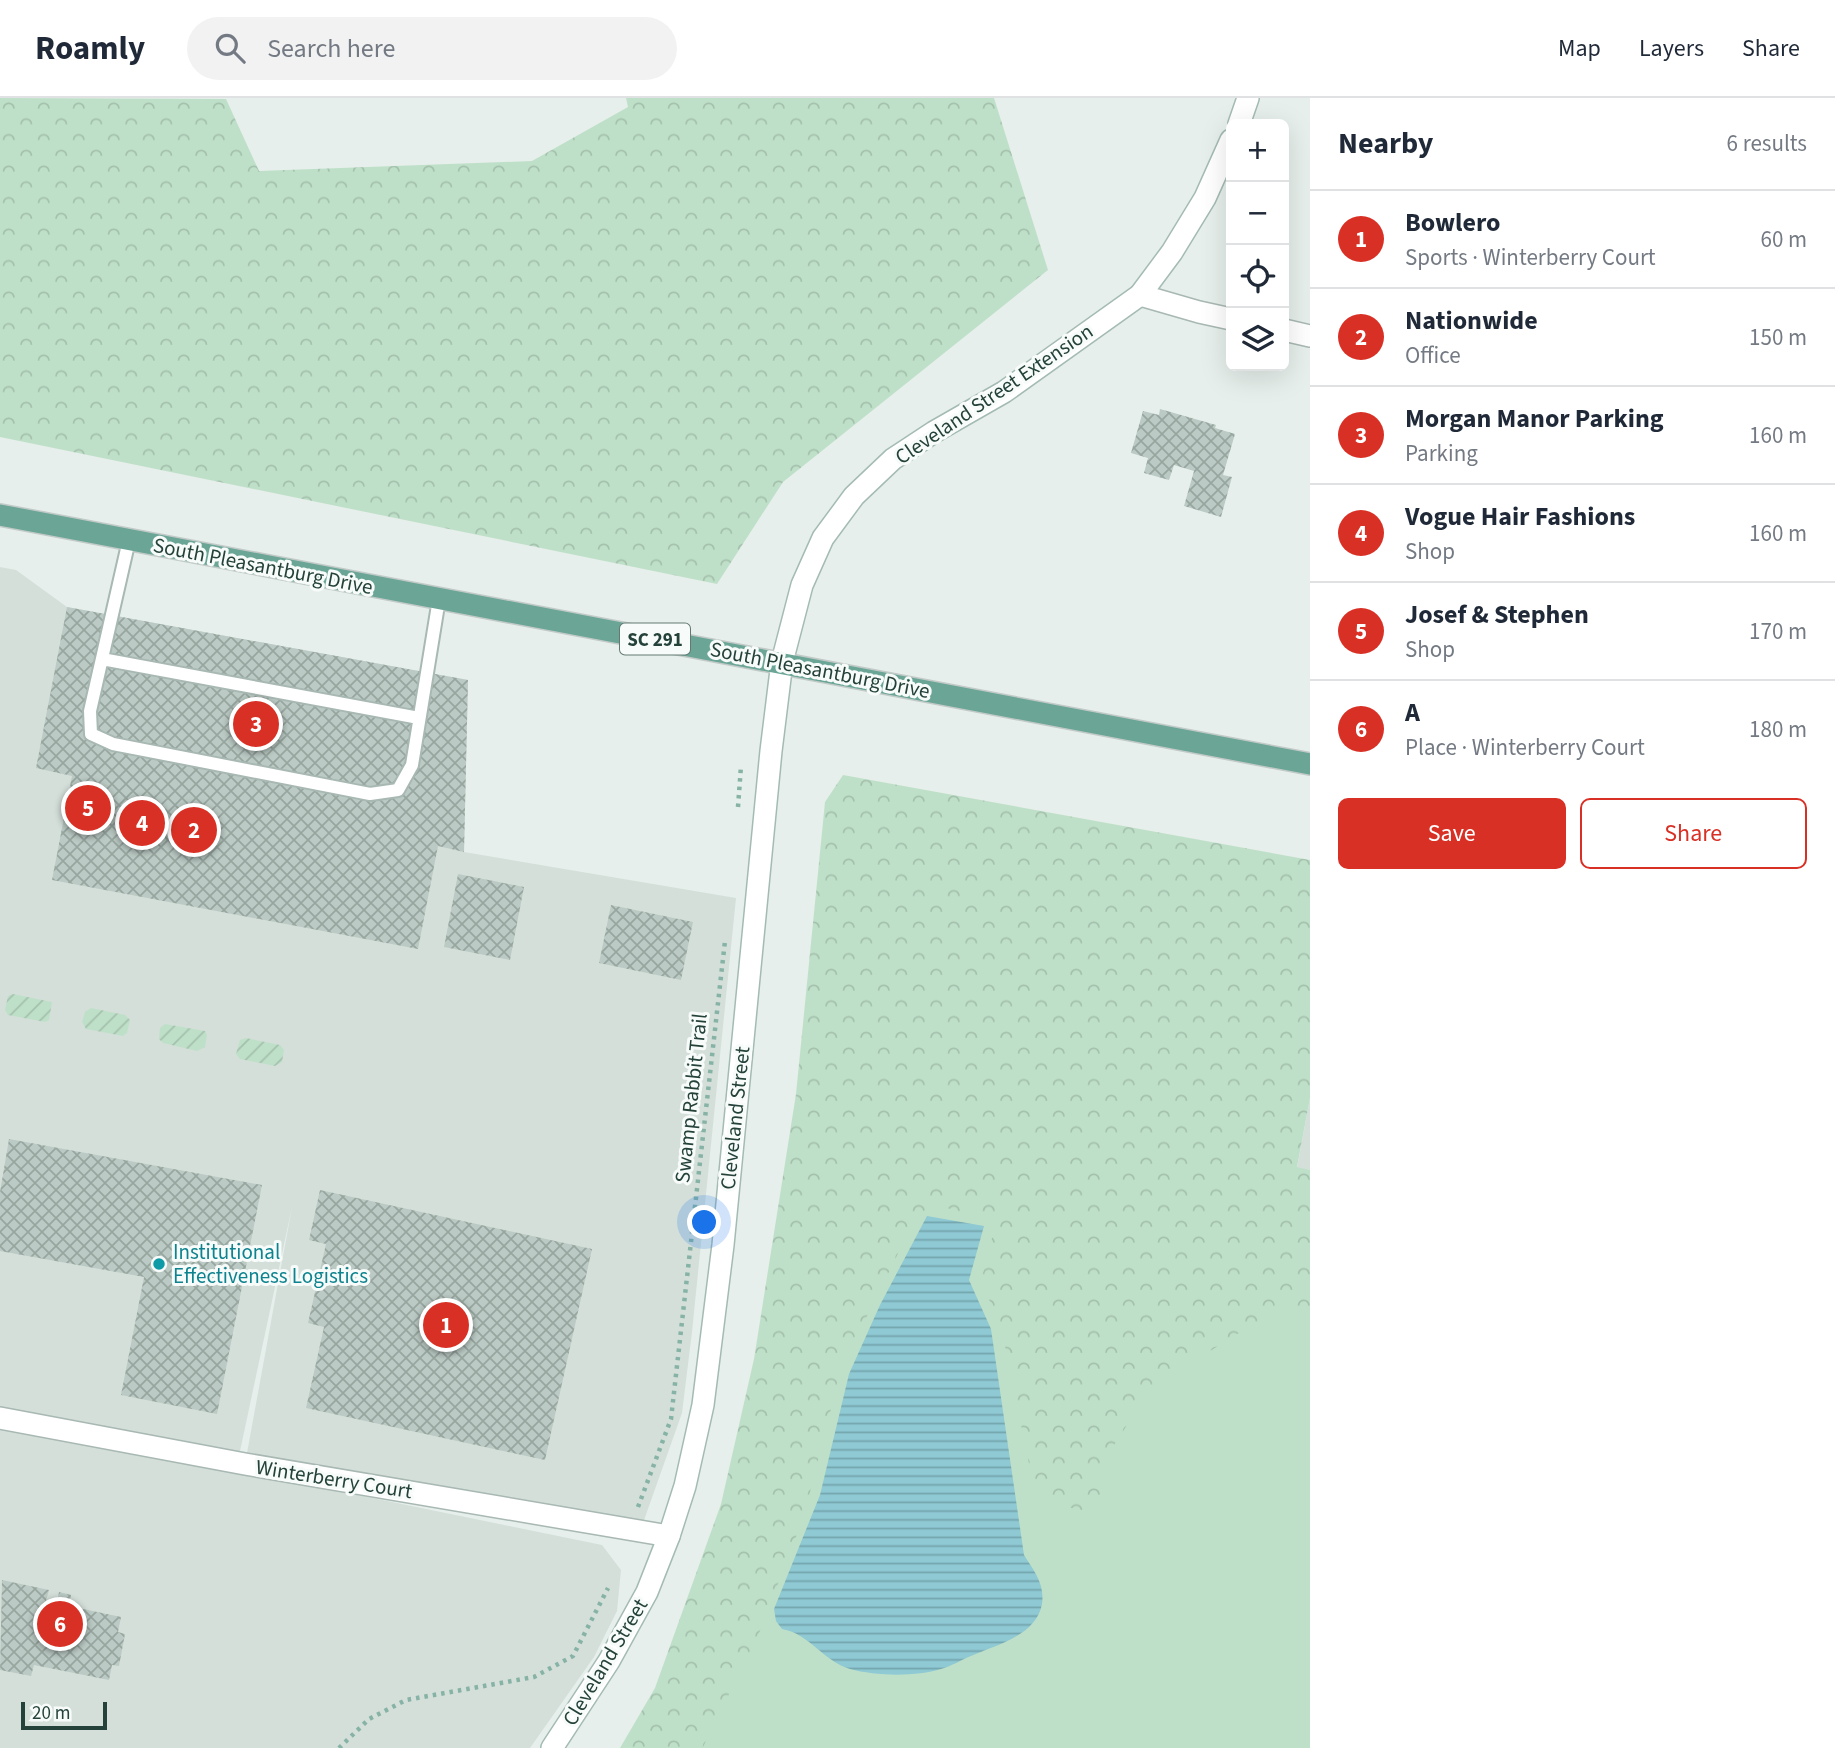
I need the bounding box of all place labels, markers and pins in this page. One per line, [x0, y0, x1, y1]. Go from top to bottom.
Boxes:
pin: 3 [233, 698, 279, 750]
pin: 5 [65, 782, 111, 834]
pin: 4 [119, 797, 165, 849]
pin: 2 [171, 804, 217, 856]
place label: Institutional Effectiveness Logistics [173, 1237, 368, 1291]
marker: Institutional Effectiveness Logistics [151, 1256, 167, 1272]
pin: 1 [423, 1299, 469, 1351]
pin: 6 [37, 1598, 83, 1650]

